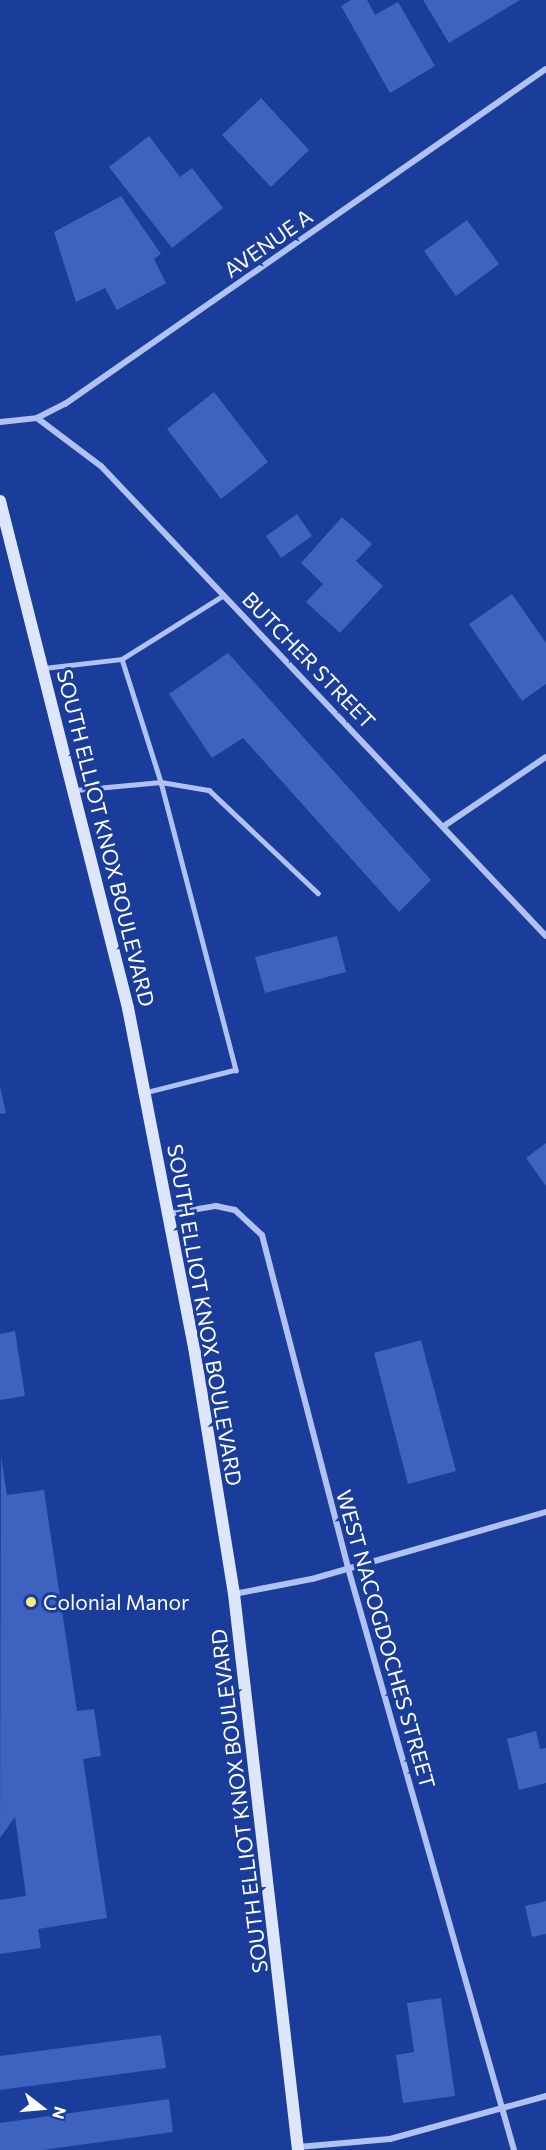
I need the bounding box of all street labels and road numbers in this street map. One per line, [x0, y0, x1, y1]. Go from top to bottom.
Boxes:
street label: AVENUE A [219, 203, 317, 283]
street label: BUTCHER STREET [237, 586, 381, 734]
street label: SOUTH ELLIOT KNOX BOULEVARD [52, 667, 160, 1009]
street label: SOUTH ELLIOT KNOX BOULEVARD [163, 1142, 247, 1488]
street label: WEST NACOGDOCHES STREET [331, 1487, 441, 1791]
street label: SOUTH ELLIOT KNOX BOULEVARD [205, 1628, 273, 1974]

